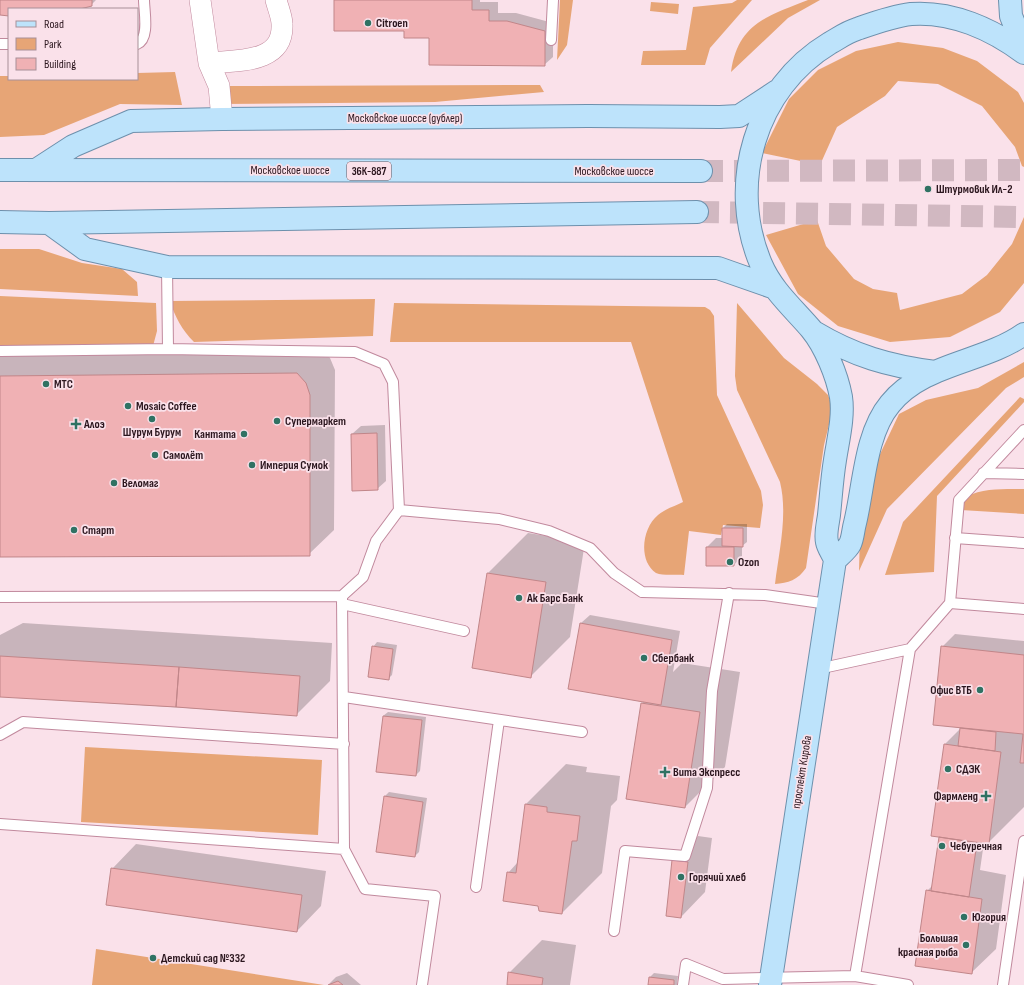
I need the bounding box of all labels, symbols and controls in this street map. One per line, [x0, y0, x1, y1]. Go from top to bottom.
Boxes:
legend [8, 8, 138, 80]
place label: Citroen [376, 16, 408, 31]
text: Road [44, 17, 64, 32]
marker: Citroen [363, 18, 373, 28]
text: Park [44, 37, 62, 52]
text: Building [44, 57, 76, 72]
street label: Московское шоссе (дублер) [348, 111, 462, 126]
road number: 36К-887 [347, 162, 391, 180]
street label: Московское шоссе [250, 163, 330, 178]
street label: Московское шоссе [574, 164, 654, 179]
place label: Штурмовик Ил-2 [936, 182, 1012, 197]
marker: Штурмовик Ил-2 [923, 184, 933, 194]
place label: МТС [54, 377, 73, 392]
marker: МТС [41, 379, 51, 389]
place label: Mosaic Coffee [136, 399, 197, 414]
marker: Mosaic Coffee [123, 401, 133, 411]
marker: Шурум Бурум [147, 414, 157, 424]
place label: Супермаркет [285, 414, 346, 429]
marker: Супермаркет [272, 416, 282, 426]
place label: Алоэ [83, 417, 105, 432]
marker: Алоэ [71, 419, 81, 429]
place label: Шурум Бурум [123, 425, 181, 440]
place label: Кантата [194, 427, 236, 442]
marker: Кантата [239, 429, 249, 439]
place label: Самолёт [163, 448, 203, 463]
marker: Самолёт [150, 450, 160, 460]
place label: Империя Сумок [260, 458, 329, 473]
marker: Империя Сумок [247, 460, 257, 470]
place label: Веломаг [122, 476, 159, 491]
marker: Веломаг [109, 478, 119, 488]
place label: Старт [82, 523, 114, 538]
marker: Старт [69, 525, 79, 535]
place label: Ozon [738, 555, 759, 570]
marker: Ozon [725, 557, 735, 567]
place label: Ак Барс Банк [526, 591, 584, 606]
marker: Ак Барс Банк [514, 593, 524, 603]
place label: Сбербанк [652, 651, 695, 666]
marker: Сбербанк [639, 653, 649, 663]
place label: Офис ВТБ [930, 683, 972, 698]
marker: Офис ВТБ [975, 685, 985, 695]
street label: проспект Кирова [789, 734, 815, 810]
place label: СДЭК [956, 762, 980, 777]
marker: СДЭК [943, 764, 953, 774]
place label: Вита Экспресс [673, 765, 740, 780]
marker: Вита Экспресс [660, 767, 670, 777]
place label: Фармленд [934, 789, 978, 804]
marker: Фармленд [981, 791, 991, 801]
place label: Чебуречная [950, 839, 1002, 854]
marker: Чебуречная [937, 841, 947, 851]
place label: Горячий хлеб [689, 870, 746, 885]
marker: Горячий хлеб [676, 872, 686, 882]
place label: Югория [972, 910, 1006, 925]
marker: Югория [959, 912, 969, 922]
place label: Большая красная рыба [898, 931, 958, 960]
marker: Большая красная рыба [961, 940, 971, 950]
place label: Детский сад №332 [161, 951, 245, 966]
marker: Детский сад №332 [148, 953, 158, 963]

